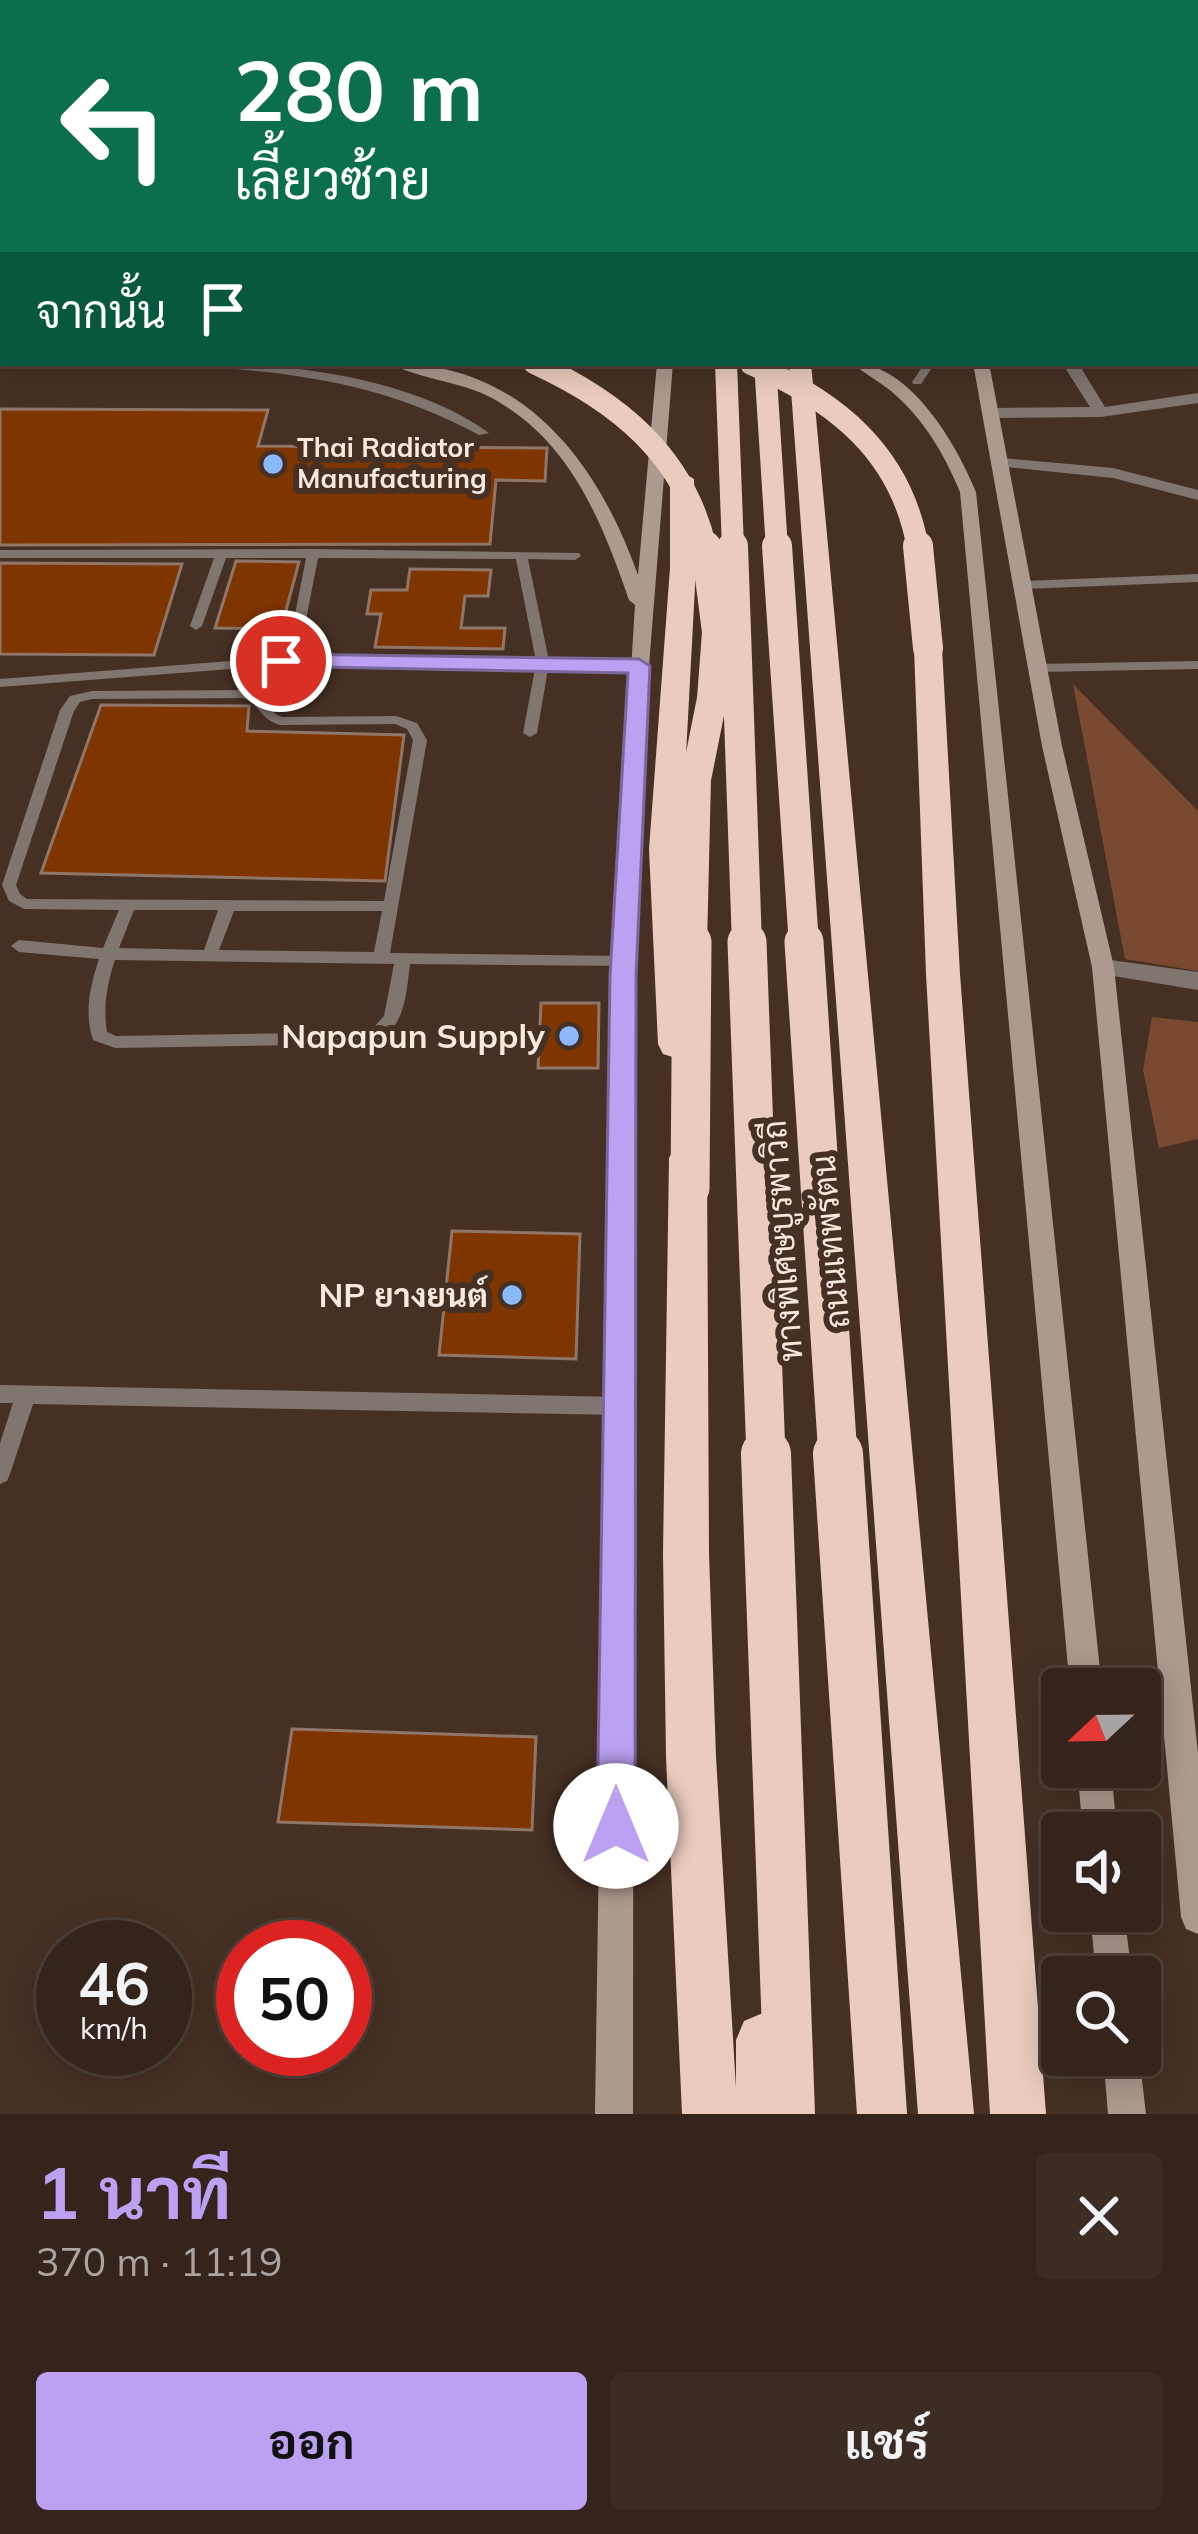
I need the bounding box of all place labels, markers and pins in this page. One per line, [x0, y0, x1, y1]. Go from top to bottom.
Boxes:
place label: Thai Radiator Manufacturing [297, 430, 487, 495]
marker: Thai Radiator Manufacturing [260, 451, 286, 477]
pin [230, 610, 332, 712]
place label: Napapun Supply [281, 1015, 545, 1056]
marker: Napapun Supply [556, 1023, 582, 1049]
place label: NP ยางยนต์ [318, 1274, 489, 1315]
marker: NP ยางยนต์ [499, 1282, 525, 1308]

